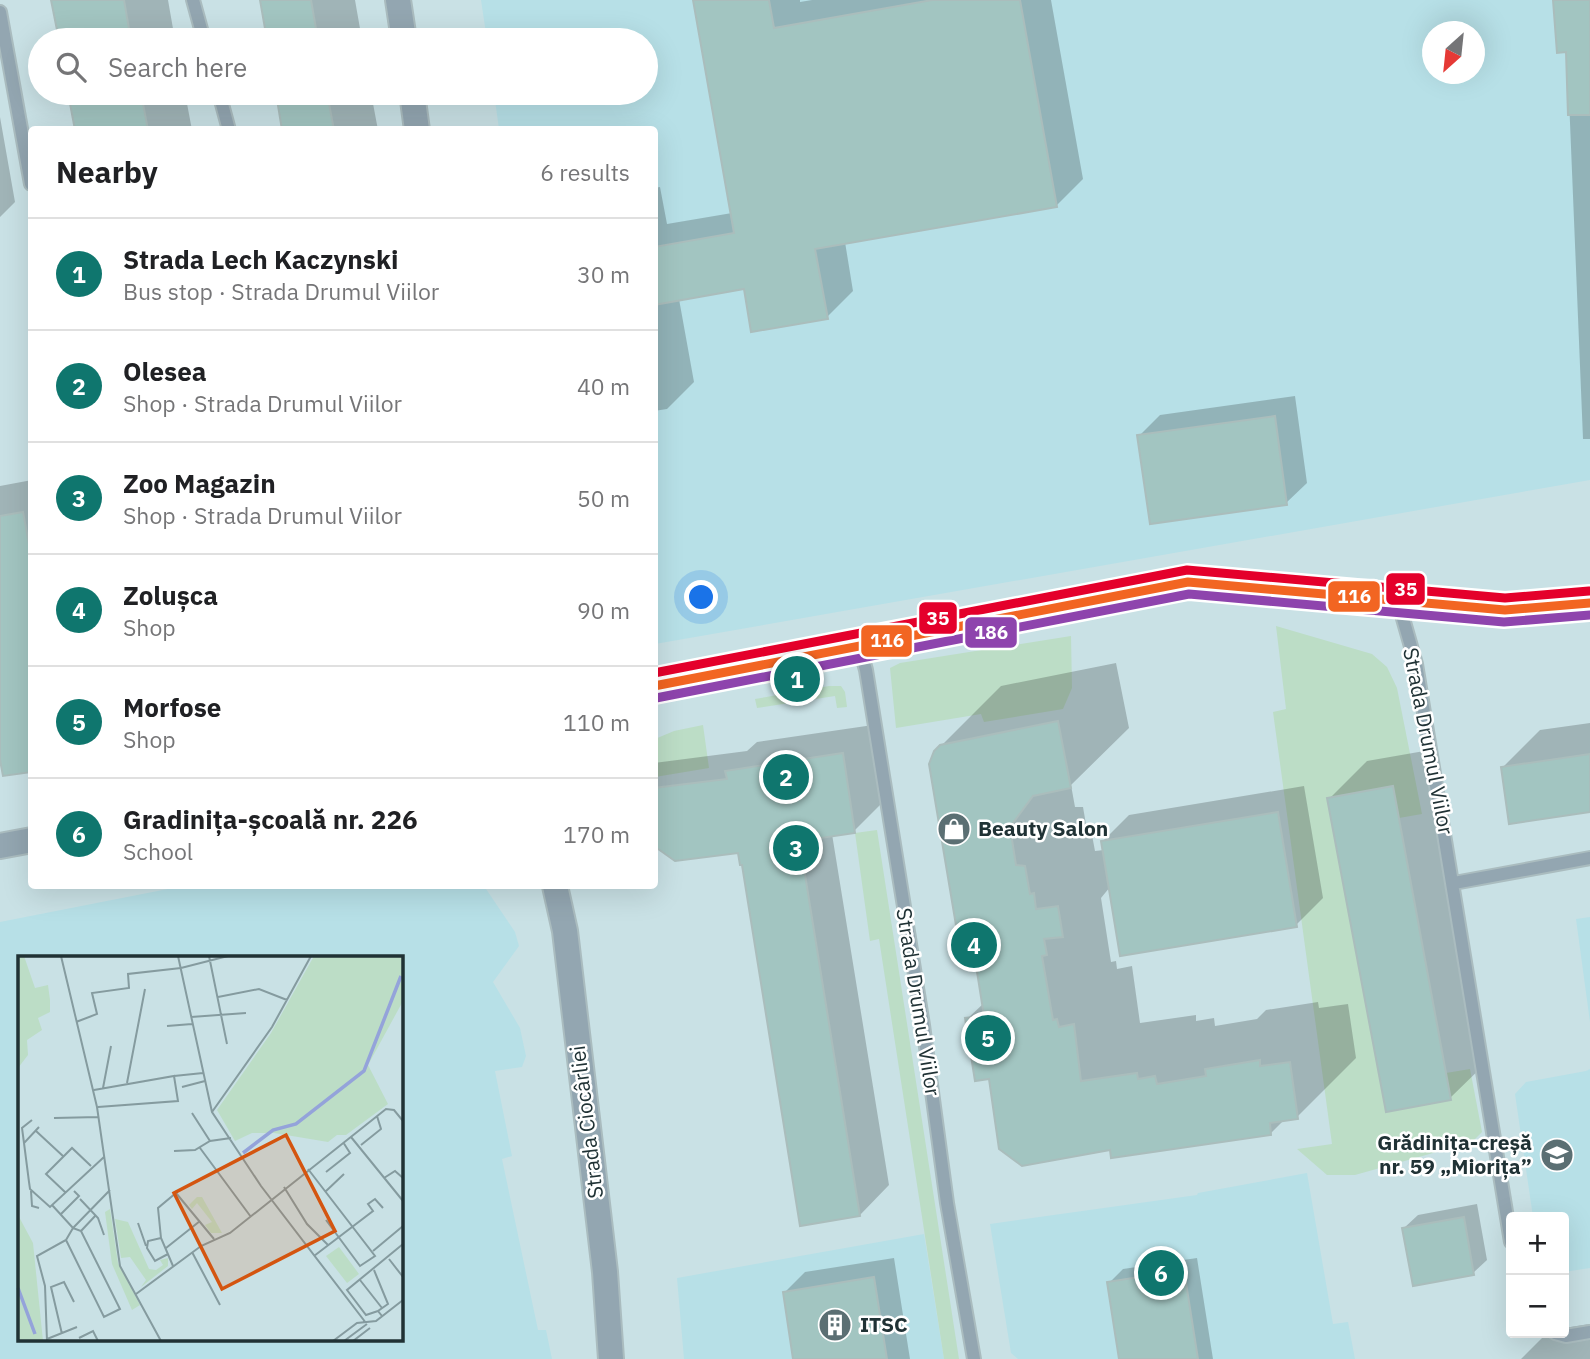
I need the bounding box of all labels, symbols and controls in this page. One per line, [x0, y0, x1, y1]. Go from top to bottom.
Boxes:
north arrow [1422, 21, 1485, 84]
search box [28, 28, 658, 105]
icon: search [52, 48, 90, 86]
text: Search here [108, 50, 247, 84]
text: Nearby [56, 152, 158, 191]
text: 6 results [540, 157, 630, 187]
text: Strada Lech Kaczynski [123, 242, 398, 276]
text: 1 [72, 259, 86, 289]
text: 30 m [577, 259, 630, 289]
text: Bus stop · Strada Drumul Viilor [123, 276, 439, 306]
text: Olesea [123, 354, 207, 388]
text: 2 [72, 371, 86, 401]
text: 40 m [577, 371, 630, 401]
text: Shop · Strada Drumul Viilor [123, 388, 402, 418]
text: Zoo Magazin [123, 466, 276, 500]
text: 3 [72, 483, 86, 513]
text: 50 m [577, 483, 630, 513]
text: Shop · Strada Drumul Viilor [123, 500, 402, 530]
line badge: 35 [1385, 572, 1426, 606]
text: 35 [1395, 577, 1417, 601]
text: Zolușca [123, 578, 218, 612]
your location [684, 580, 718, 614]
line badge: 116 [1327, 580, 1381, 613]
text: 116 [1337, 584, 1371, 608]
text: 4 [72, 595, 86, 625]
text: 90 m [577, 595, 630, 625]
line badge: 35 [918, 601, 958, 635]
text: 35 [927, 606, 949, 630]
text: Shop [123, 612, 176, 642]
line badge: 186 [964, 616, 1018, 649]
text: 186 [974, 620, 1008, 644]
line badge: 116 [860, 624, 913, 658]
text: 116 [870, 628, 904, 652]
street label: Strada Drumul Viilor [1397, 645, 1461, 837]
pin: 1 [774, 653, 820, 705]
text: Morfose [123, 690, 221, 724]
text: 5 [72, 707, 86, 737]
text: 110 m [563, 707, 630, 737]
text: Shop [123, 724, 176, 754]
pin: 2 [763, 751, 809, 803]
text: Gradinița-școală nr. 226 [123, 802, 418, 836]
shop icon: Beauty Salon [935, 810, 973, 848]
place label: Beauty Salon [978, 814, 1108, 842]
text: 6 [72, 819, 86, 849]
text: 170 m [563, 819, 630, 849]
pin: 3 [773, 822, 819, 874]
text: School [123, 836, 193, 866]
street label: Strada Drumul Viilor [890, 906, 948, 1098]
pin: 4 [951, 919, 997, 971]
inset map [18, 956, 402, 1342]
pin: 5 [965, 1012, 1011, 1064]
street label: Strada Ciocârliei [563, 1044, 609, 1200]
place label: Grădinița-creșă nr. 59 „Miorița” [1377, 1128, 1532, 1180]
school or university icon: Grădinița-creșă nr. 59 „Miorița” [1538, 1136, 1576, 1174]
map controls [1506, 1212, 1569, 1338]
button: + [1506, 1212, 1569, 1275]
pin: 6 [1138, 1247, 1184, 1299]
button: − [1506, 1275, 1569, 1338]
building icon: ITSC [816, 1306, 854, 1344]
place label: ITSC [860, 1310, 908, 1338]

